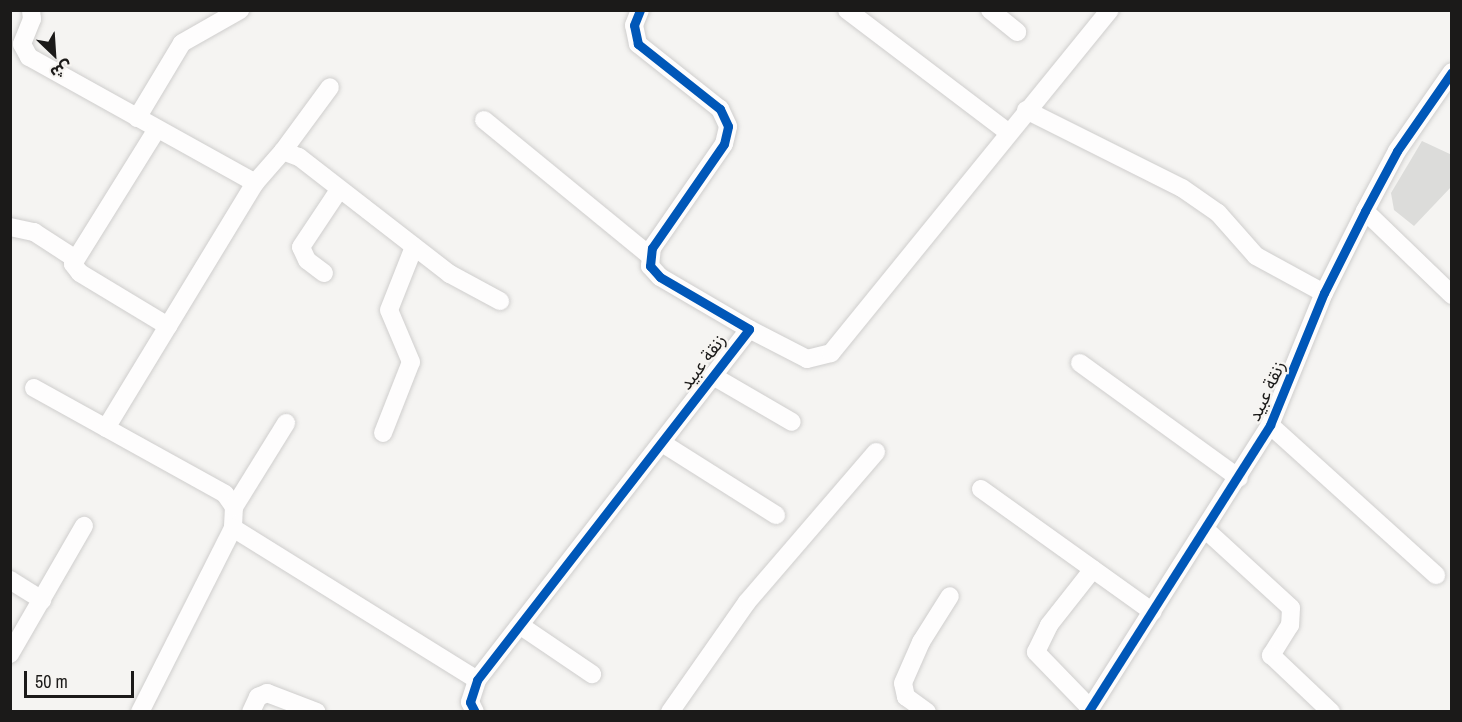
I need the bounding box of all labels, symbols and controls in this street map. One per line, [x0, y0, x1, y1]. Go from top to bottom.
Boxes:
north arrow [24, 24, 84, 84]
text: ش [47, 56, 76, 85]
street label: زنقة عبيد [675, 330, 731, 394]
street label: زنقة عبيد [1244, 357, 1290, 425]
scale bar [27, 659, 136, 697]
text: 50 m [35, 669, 68, 694]

